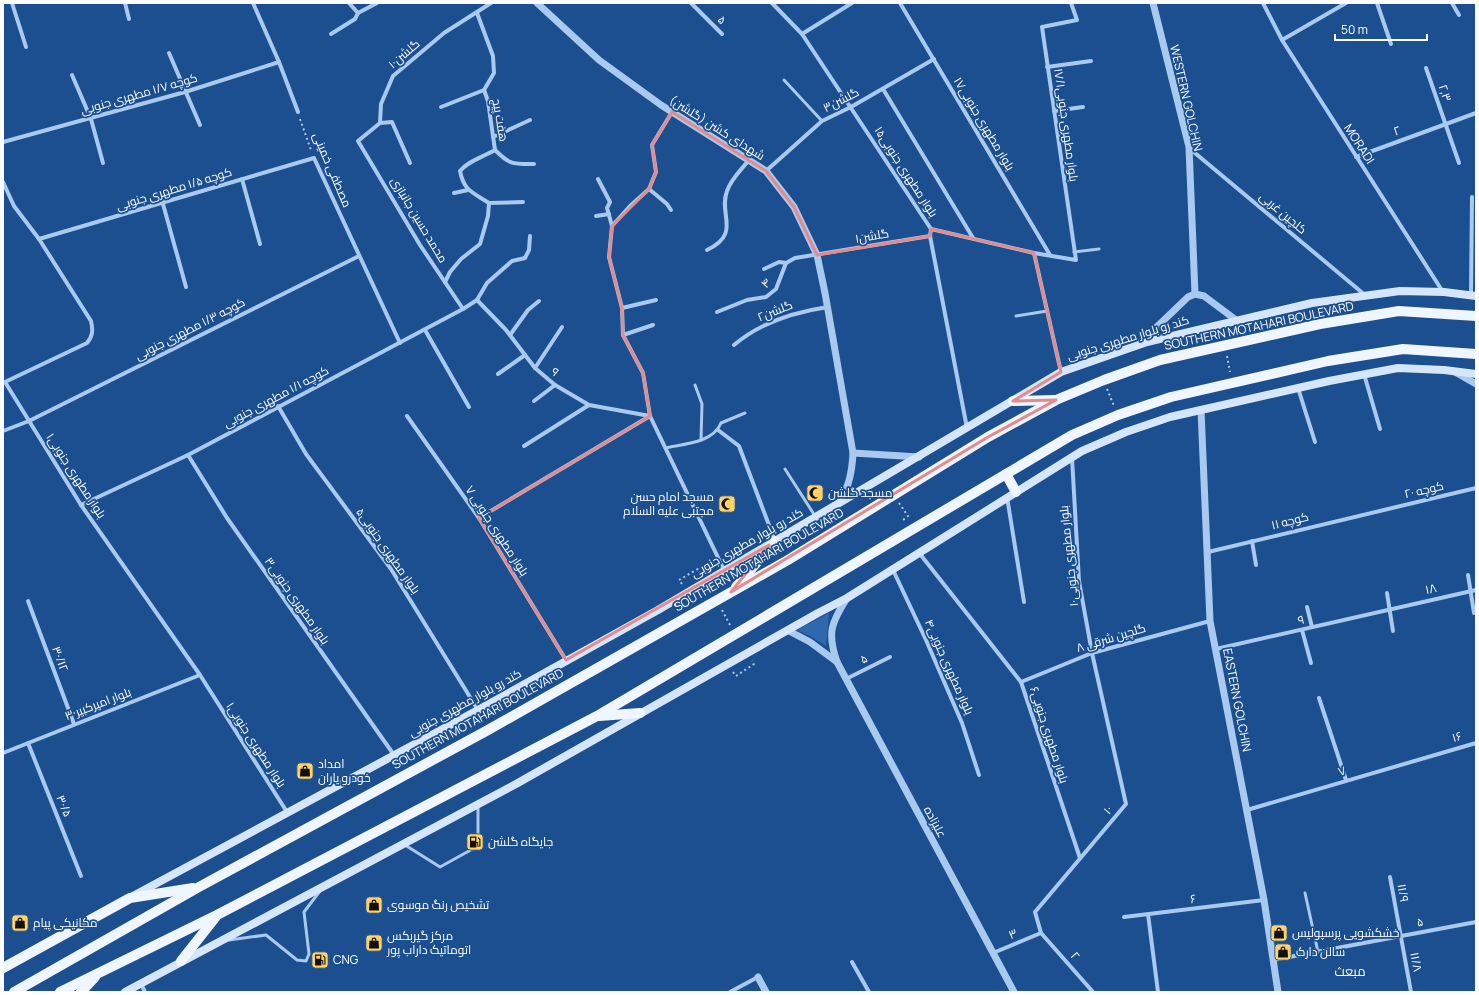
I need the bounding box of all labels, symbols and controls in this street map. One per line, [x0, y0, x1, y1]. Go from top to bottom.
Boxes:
street label: ۵ [714, 11, 731, 28]
scale bar [1335, 16, 1427, 42]
text: 50 m [1341, 21, 1368, 38]
street label: گلشن۱۰ [384, 35, 423, 72]
street label: WESTERN GOLCHIN [1166, 43, 1207, 153]
street label: بلوار مطهری جنوبی۱۷/۱ [1050, 67, 1083, 183]
street label: کوچه ۱/۷ مطهری جنوبی [78, 69, 200, 119]
street label: بلوار مطهری جنوبی۱۷ [950, 74, 1019, 174]
street label: ۲٫۳ [1435, 82, 1456, 104]
street label: گلشن۳ [820, 83, 862, 116]
street label: شهدای کشن (گلشن) [666, 91, 768, 164]
street label: هفت پیچ [487, 97, 513, 143]
street label: MORADI [1340, 120, 1379, 167]
street label: ۲ [1391, 121, 1403, 140]
street label: بلوار مطهری جنوبی۱۵ [871, 123, 942, 220]
street label: مصطفی خمینی [309, 130, 356, 210]
street label: کوچه ۱/۵ مطهری جنوبی [114, 163, 234, 215]
street label: محمد حسین جانبازی [387, 174, 452, 266]
street label: کلچین غربی [1255, 188, 1311, 238]
street label: گلشن۱ [854, 224, 890, 247]
street label: ۴ [757, 274, 775, 291]
street label: کوچه ۱/۳ مطهری جنوبی [132, 293, 248, 365]
street label: گلشن۲ [755, 296, 795, 325]
street label: ُSOUTHERN MOTAHARI BOULEVARD [1162, 297, 1355, 354]
street label: کند رو بلوار مطهری جنوبی [1065, 311, 1191, 364]
street label: کوچه ۱/۱ مطهری جنوبی [220, 362, 332, 432]
street label: ۹ [548, 363, 563, 380]
street label: ۱بلوار مطهری جنوبی [42, 430, 110, 522]
street label: کوچه ۲۰ [1403, 477, 1445, 503]
street label: ۷ بلوار مطهری جنوبی [462, 482, 533, 579]
mosque icon: مسجد گلشن [805, 483, 825, 503]
place label: مسجد گلشن [828, 484, 892, 501]
place label: مسجد امام حسن مجتبی علیه السلام [623, 488, 714, 519]
mosque icon: مسجد امام حسن مجتبی علیه السلام [717, 494, 737, 514]
street label: کند رو بلوار مطهری جنوبی [688, 503, 806, 582]
street label: ۵بلوار مطهری جنوبی [352, 504, 424, 597]
street label: ُSOUTHERN MOTAHARI BOULEVARD [671, 504, 847, 615]
street label: بلوار مطهری جنوبی۱۰ [1055, 505, 1082, 607]
street label: کوچه ۱۱ [1269, 508, 1311, 534]
street label: بلوار مطهری جنوبی۳ [261, 554, 334, 648]
street label: ۱۸ [1424, 579, 1439, 598]
street label: ۹ [1296, 611, 1306, 629]
street label: بلوار مطهری جنوبی۴ [921, 616, 978, 717]
street label: ۸ گلچین شرقی [1074, 619, 1148, 657]
street label: ۳۰/۱۲ [48, 644, 73, 674]
street label: EASTERN GOLCHIN [1219, 647, 1256, 753]
street label: ۵ [857, 649, 870, 668]
street label: ُSOUTHERN MOTAHARI BOULEVARD [389, 664, 567, 773]
street label: کند رو بلوار مطهری جنوبی [405, 664, 524, 741]
street label: بلوار امیرکبیر۳۰ [62, 683, 134, 724]
street label: بلوار مطهری جنوبی۶ [1026, 684, 1073, 785]
street label: ۱بلوار مطهری جنوبی [222, 699, 290, 791]
street label: ۱۶ [1450, 727, 1464, 746]
place label: امداد خودرو یاران [318, 755, 371, 786]
shop icon: امداد خودرو یاران [295, 761, 315, 781]
street label: ۷ [1336, 761, 1348, 780]
street label: ۳۰/۵ [52, 792, 77, 819]
street label: ۱۰ [1099, 802, 1116, 818]
street label: علیزاده [920, 803, 951, 841]
fuel station icon: جایگاه گلشن [465, 832, 485, 852]
place label: جایگاه گلشن [488, 833, 553, 850]
street label: ۱۱/۹ [1394, 882, 1413, 903]
street label: ۶ [1189, 890, 1197, 907]
shop icon: تشخیص رنگ موسوی [364, 895, 384, 915]
place label: تشخیص رنگ موسوی [387, 896, 490, 913]
shop icon: مکانیکی پیام [10, 913, 30, 933]
street label: ۵ [1415, 913, 1425, 930]
place label: مکانیکی پیام [33, 914, 98, 932]
shop icon: خشکشویی پرسپولیس [1269, 923, 1289, 943]
street label: ۳ [1006, 924, 1020, 943]
place label: خشکشویی پرسپولیس [1292, 924, 1399, 942]
place label: مرکز گیربکس اتوماتیک داراب پور [386, 927, 471, 959]
shop icon: مرکز گیربکس اتوماتیک داراب پور [364, 933, 384, 953]
shop icon: سالن دارک [1273, 942, 1293, 962]
place label: سالن دارک [1296, 943, 1345, 960]
street label: ۲ [1067, 948, 1084, 964]
fuel station icon: CNG [310, 950, 330, 970]
place label: CNG [333, 951, 359, 968]
street label: ۱۱/۸ [1406, 951, 1427, 974]
district label: مبعث [1334, 962, 1366, 980]

